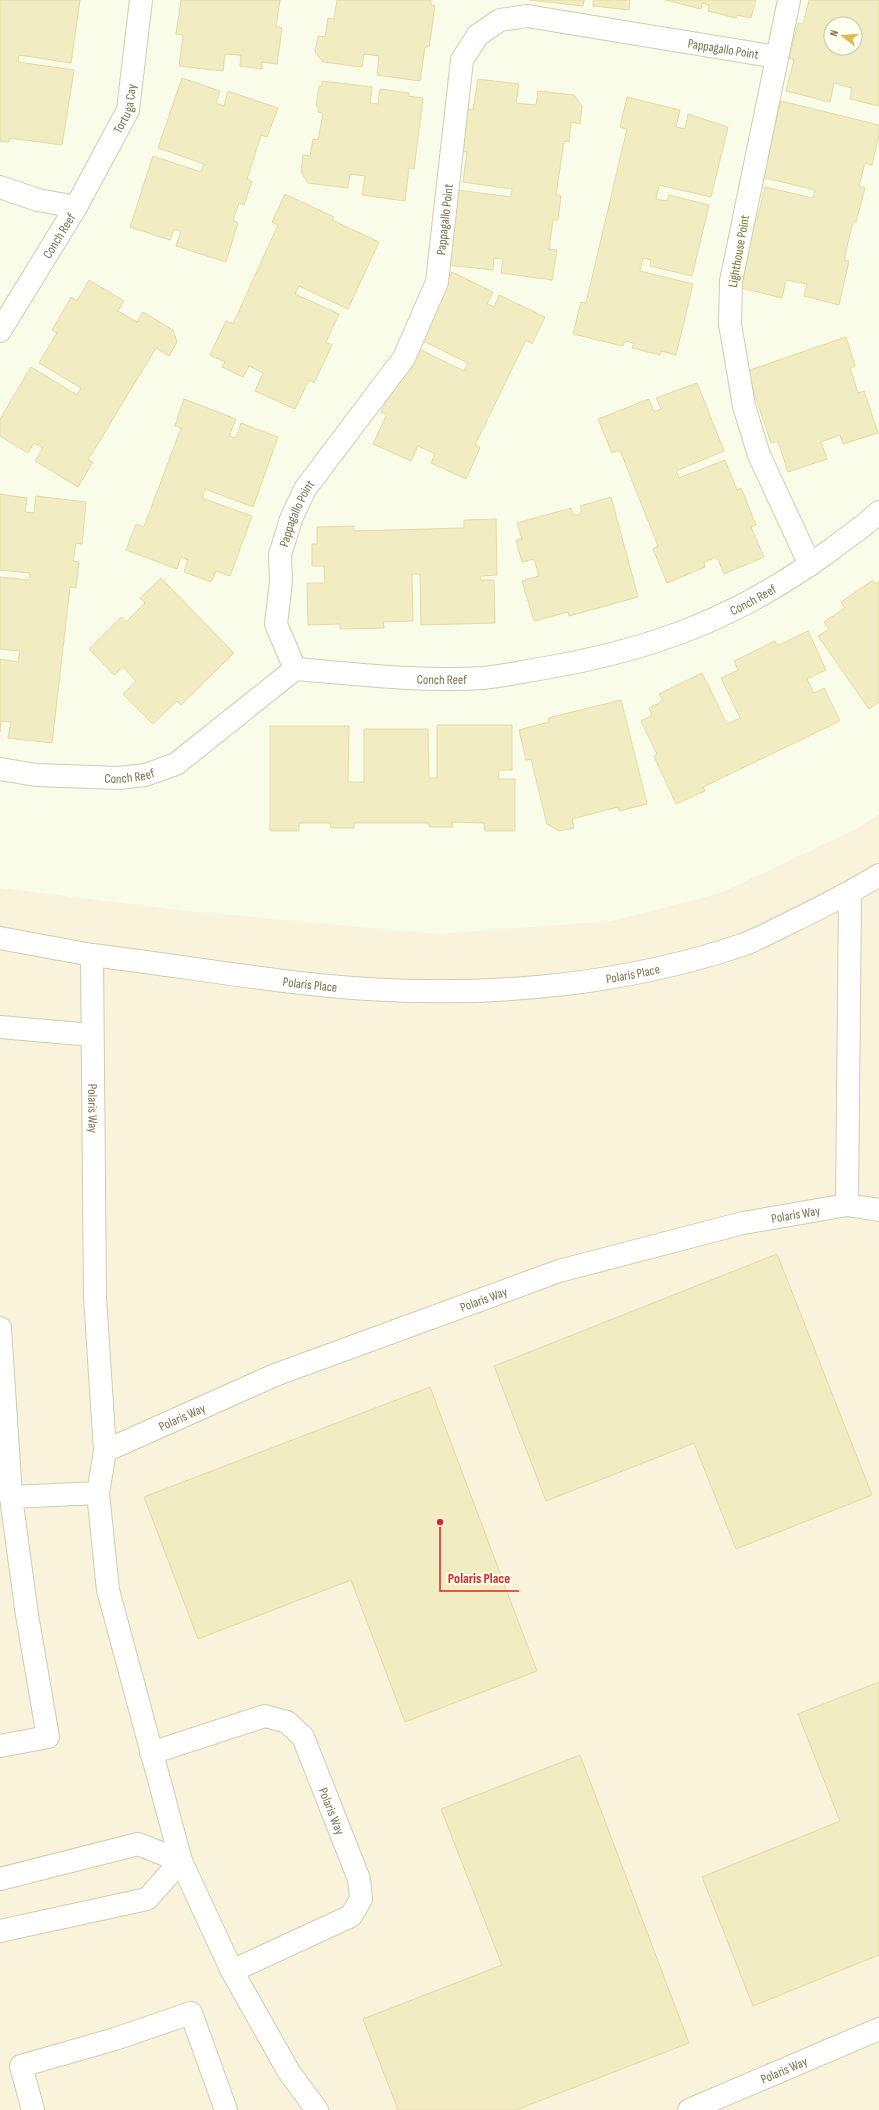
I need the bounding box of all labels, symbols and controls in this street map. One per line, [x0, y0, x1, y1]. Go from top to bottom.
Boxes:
north arrow [823, 16, 863, 56]
text: N [827, 28, 841, 38]
street label: Pappagallo Point [687, 36, 760, 63]
street label: Tortuga Cay [110, 83, 140, 136]
street label: Pappagallo Point [433, 183, 457, 256]
street label: Conch Reef [39, 210, 79, 262]
street label: Lighthouse Point [725, 214, 753, 289]
street label: Pappagallo Point [276, 477, 318, 549]
street label: Conch Reef [728, 581, 779, 619]
street label: Conch Reef [416, 671, 467, 688]
street label: Conch Reef [104, 765, 157, 787]
street label: Polaris Place [605, 961, 661, 987]
street label: Polaris Place [282, 974, 338, 996]
street label: Polaris Way [84, 1084, 101, 1133]
street label: Polaris Way [770, 1203, 821, 1227]
street label: Polaris Way [458, 1284, 510, 1316]
street label: Polaris Way [156, 1400, 208, 1435]
callout: Polaris Place [440, 1565, 519, 1591]
text: Polaris Place [448, 1570, 510, 1587]
street label: Polaris Way [315, 1785, 348, 1837]
street label: Polaris Way [758, 2053, 810, 2088]

